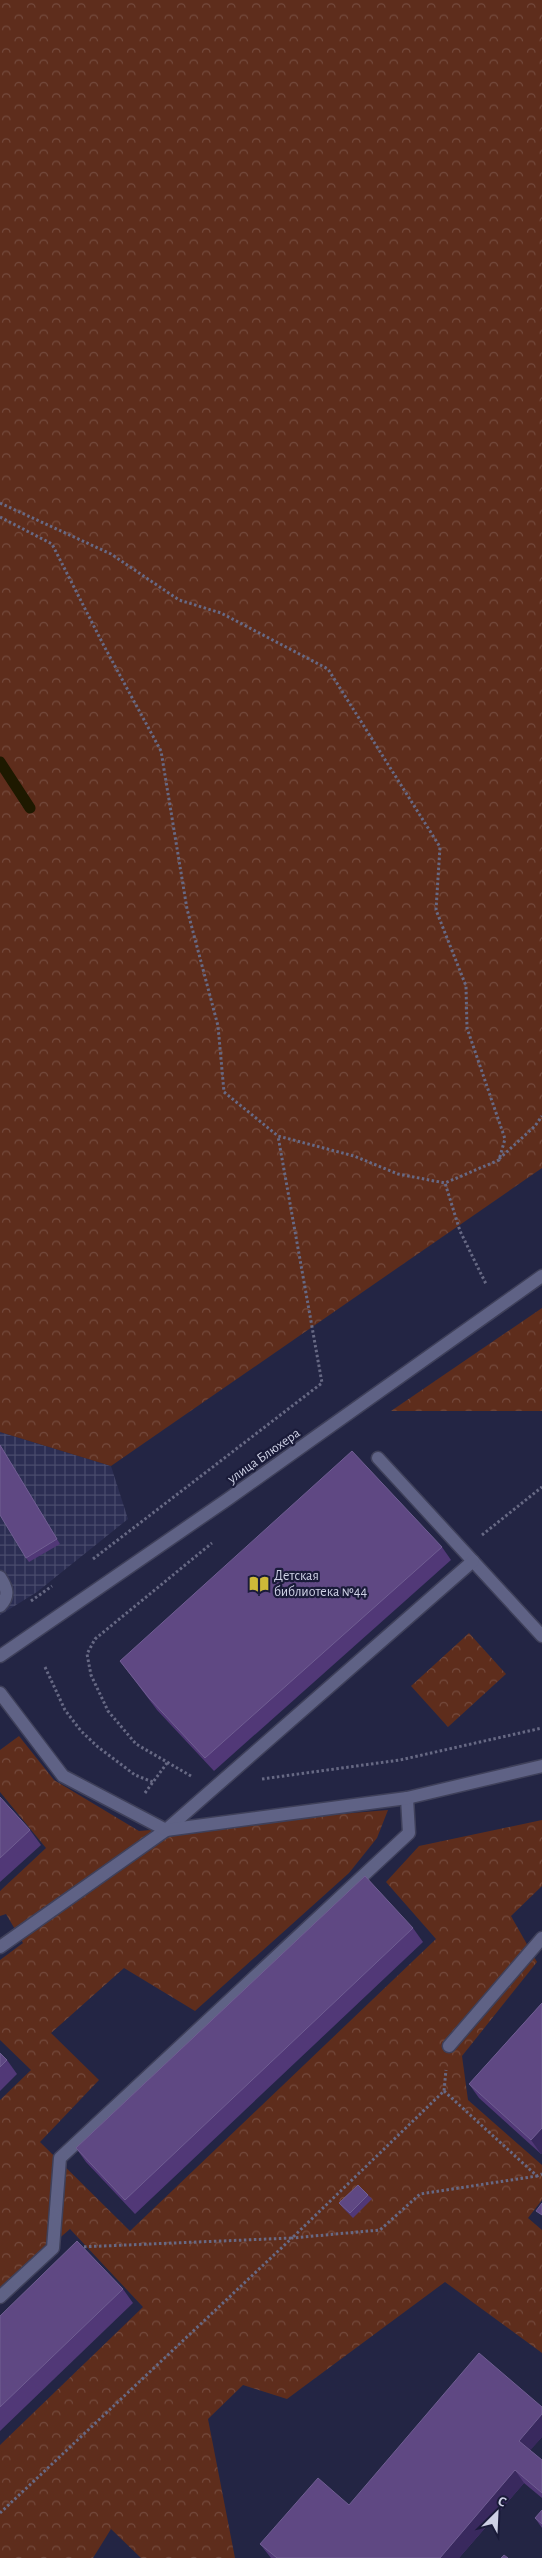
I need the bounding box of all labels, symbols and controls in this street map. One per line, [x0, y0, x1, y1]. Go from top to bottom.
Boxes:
street label: улица Блюхера [224, 1426, 303, 1487]
place label: Детская библиотека №44 [274, 1569, 368, 1599]
library icon: Детская библиотека №44 [248, 1573, 270, 1595]
north arrow [472, 2488, 522, 2538]
text: С [495, 2494, 508, 2510]

